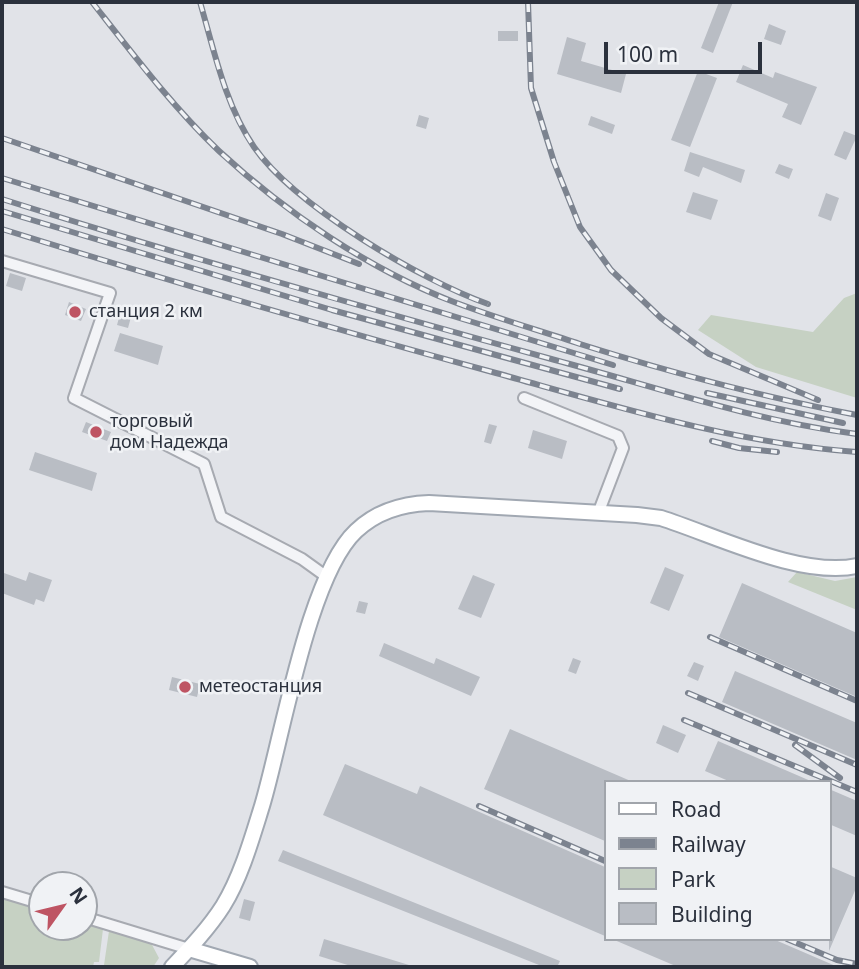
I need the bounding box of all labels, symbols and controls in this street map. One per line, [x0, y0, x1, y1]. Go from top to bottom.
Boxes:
scale bar [607, 28, 764, 72]
text: 100 m [617, 40, 678, 68]
place label: станция 2 км [89, 301, 203, 323]
marker: станция 2 км [67, 304, 83, 320]
place label: торговый дом Надежда [110, 411, 229, 453]
marker: торговый дом Надежда [88, 424, 104, 440]
place label: метеостанция [199, 676, 322, 698]
marker: метеостанция [177, 679, 193, 695]
legend [604, 780, 831, 941]
text: Road [671, 795, 721, 823]
text: Railway [671, 830, 746, 858]
text: Park [671, 865, 715, 893]
north arrow [28, 871, 98, 941]
text: N [64, 882, 94, 909]
text: Building [671, 900, 753, 928]

